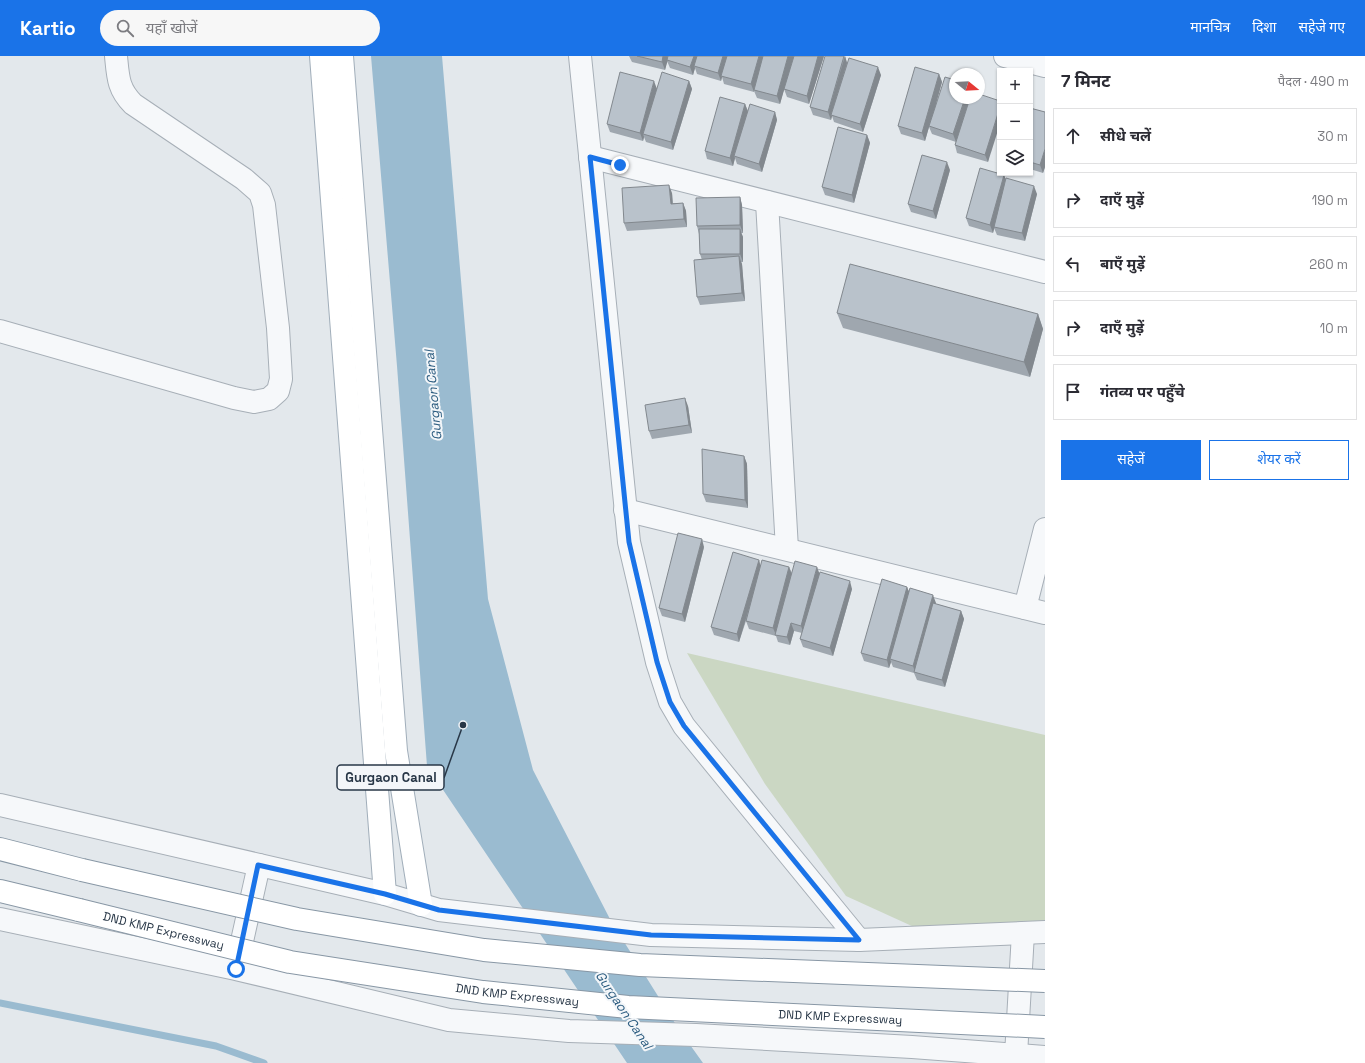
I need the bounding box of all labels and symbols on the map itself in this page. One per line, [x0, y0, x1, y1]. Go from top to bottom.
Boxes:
north arrow [949, 68, 985, 104]
route end [611, 156, 629, 174]
water label: Gurgaon Canal [420, 347, 445, 441]
callout: Gurgaon Canal [337, 765, 444, 790]
text: Gurgaon Canal [345, 769, 437, 786]
street label: DND KMP Expressway [101, 908, 226, 953]
route start [227, 960, 245, 978]
water label: Gurgaon Canal [592, 968, 657, 1054]
street label: DND KMP Expressway [454, 980, 580, 1010]
street label: DND KMP Expressway [778, 1006, 903, 1028]

